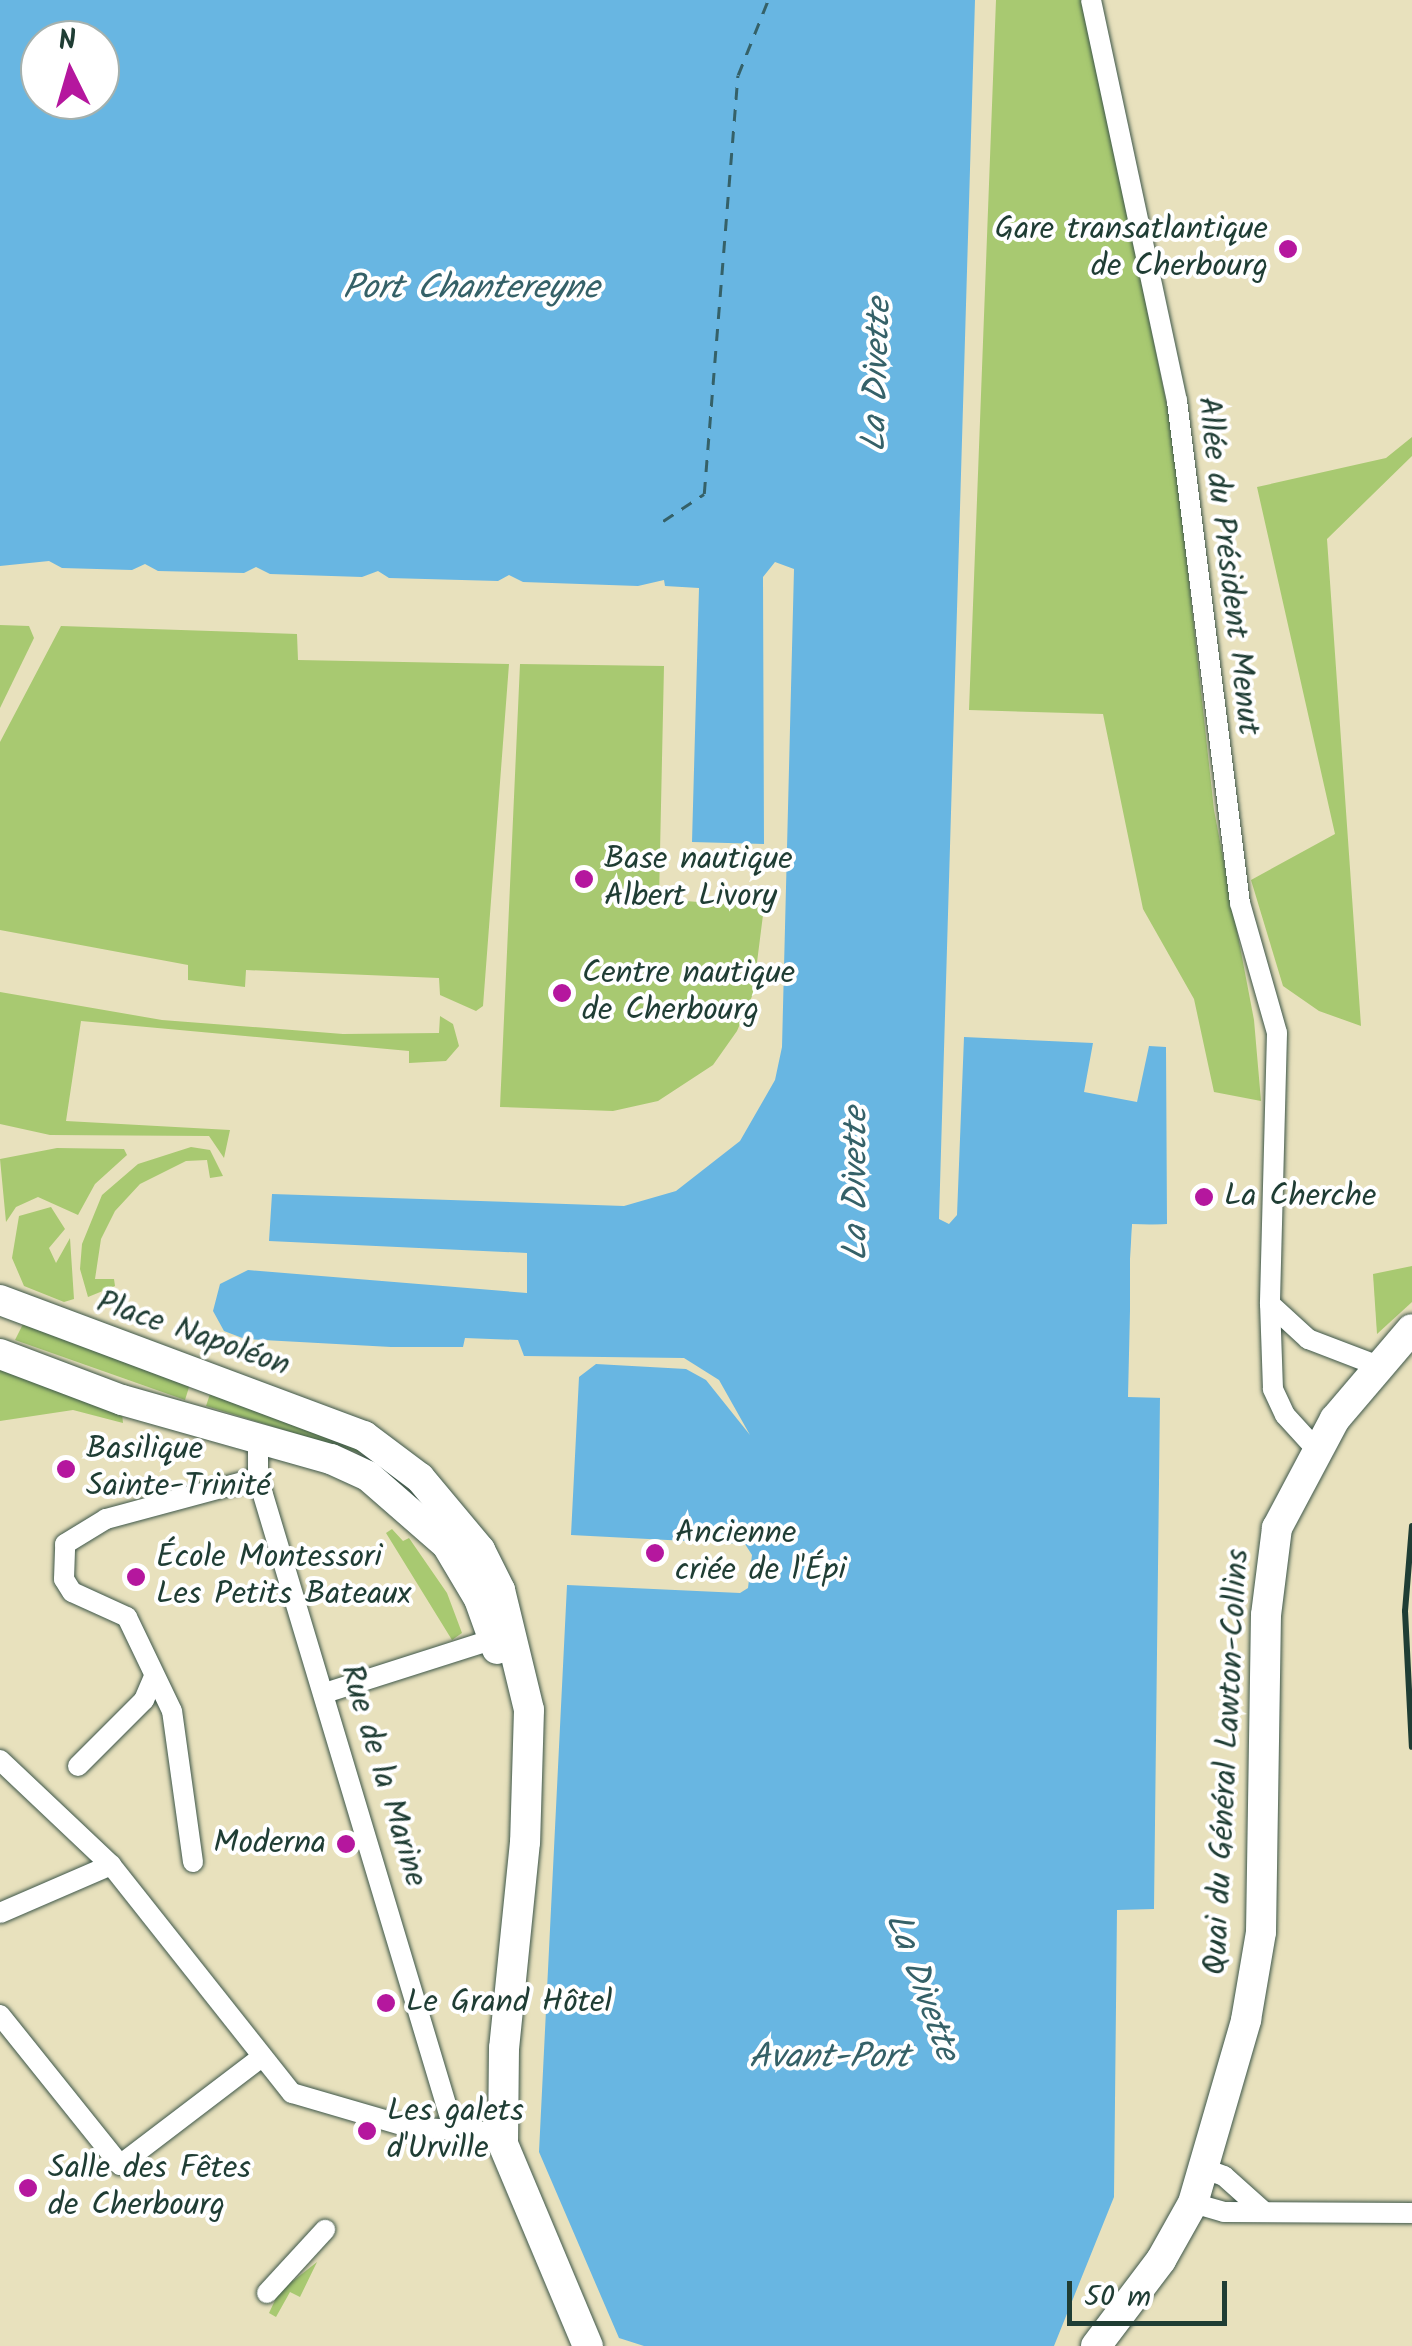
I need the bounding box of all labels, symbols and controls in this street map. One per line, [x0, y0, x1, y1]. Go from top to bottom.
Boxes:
text: N [57, 18, 78, 65]
north arrow [20, 20, 120, 120]
place label: Gare transatlantique de Cherbourg [995, 212, 1268, 287]
marker: Gare transatlantique de Cherbourg [1277, 238, 1299, 260]
water label: Port Chantereyne [343, 268, 599, 310]
water label: La Divette [854, 297, 902, 453]
street label: Allée du Président Menut [1187, 394, 1267, 738]
place label: Base nautique Albert Livory [604, 842, 793, 917]
marker: Base nautique Albert Livory [573, 868, 595, 890]
place label: Centre nautique de Cherbourg [582, 956, 795, 1031]
marker: Centre nautique de Cherbourg [551, 982, 573, 1004]
water label: La Divette [836, 1107, 878, 1261]
place label: La Cherche [1224, 1178, 1376, 1216]
marker: La Cherche [1193, 1186, 1215, 1208]
street label: Place Napoléon [91, 1284, 295, 1386]
place label: Basilique Sainte-Trinité [86, 1432, 271, 1507]
marker: Basilique Sainte-Trinité [55, 1458, 77, 1480]
place label: Ancienne criée de l'Épi [675, 1516, 846, 1591]
place label: École Montessori Les Petits Bateaux [156, 1540, 411, 1615]
marker: Ancienne criée de l'Épi [644, 1542, 666, 1564]
street label: Quai du Général Lawton-Collins [1198, 1548, 1258, 1976]
marker: École Montessori Les Petits Bateaux [125, 1566, 147, 1588]
street label: Rue de la Marine [330, 1660, 434, 1892]
place label: Moderna [213, 1825, 326, 1863]
marker: Moderna [335, 1833, 357, 1855]
water label: La Divette [875, 1908, 967, 2066]
place label: Le Grand Hôtel [406, 1984, 612, 2022]
marker: Le Grand Hôtel [375, 1992, 397, 2014]
water label: Avant-Port [749, 2037, 909, 2079]
place label: Les galets d'Urville [387, 2094, 524, 2169]
marker: Les galets d'Urville [356, 2120, 378, 2142]
place label: Salle des Fêtes de Cherbourg [48, 2151, 251, 2226]
marker: Salle des Fêtes de Cherbourg [17, 2177, 39, 2199]
scale bar [1072, 2261, 1232, 2323]
text: 50 m [1084, 2274, 1151, 2322]

